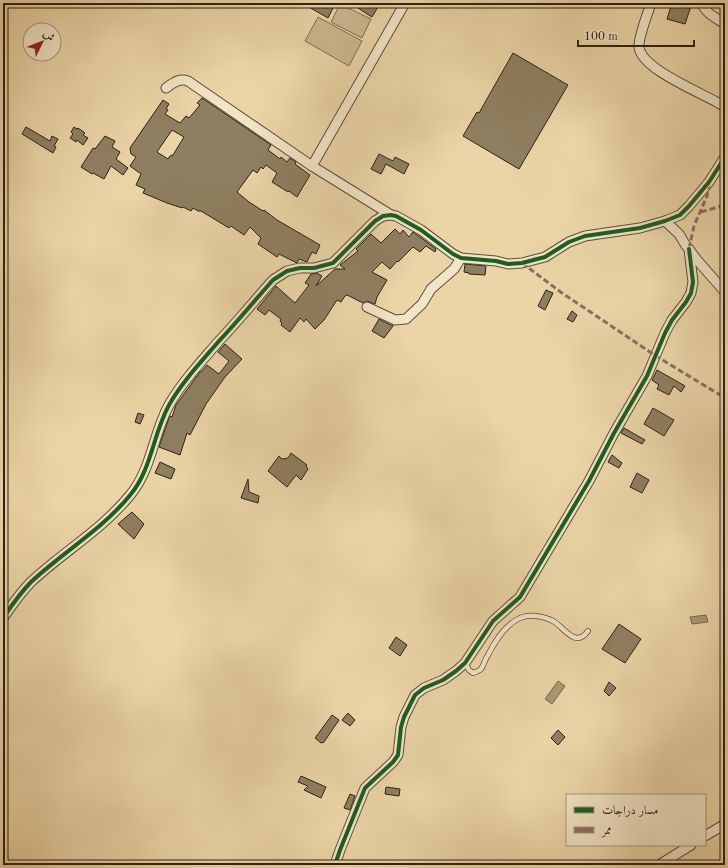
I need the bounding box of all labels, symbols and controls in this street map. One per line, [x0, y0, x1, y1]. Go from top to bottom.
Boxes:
north arrow [22, 22, 62, 62]
scale bar [578, 22, 694, 48]
text: ش [40, 28, 56, 44]
text: 100 m [584, 31, 618, 43]
legend [566, 794, 706, 846]
text: مسار دراجات [602, 805, 658, 817]
text: ممر [600, 825, 612, 838]

